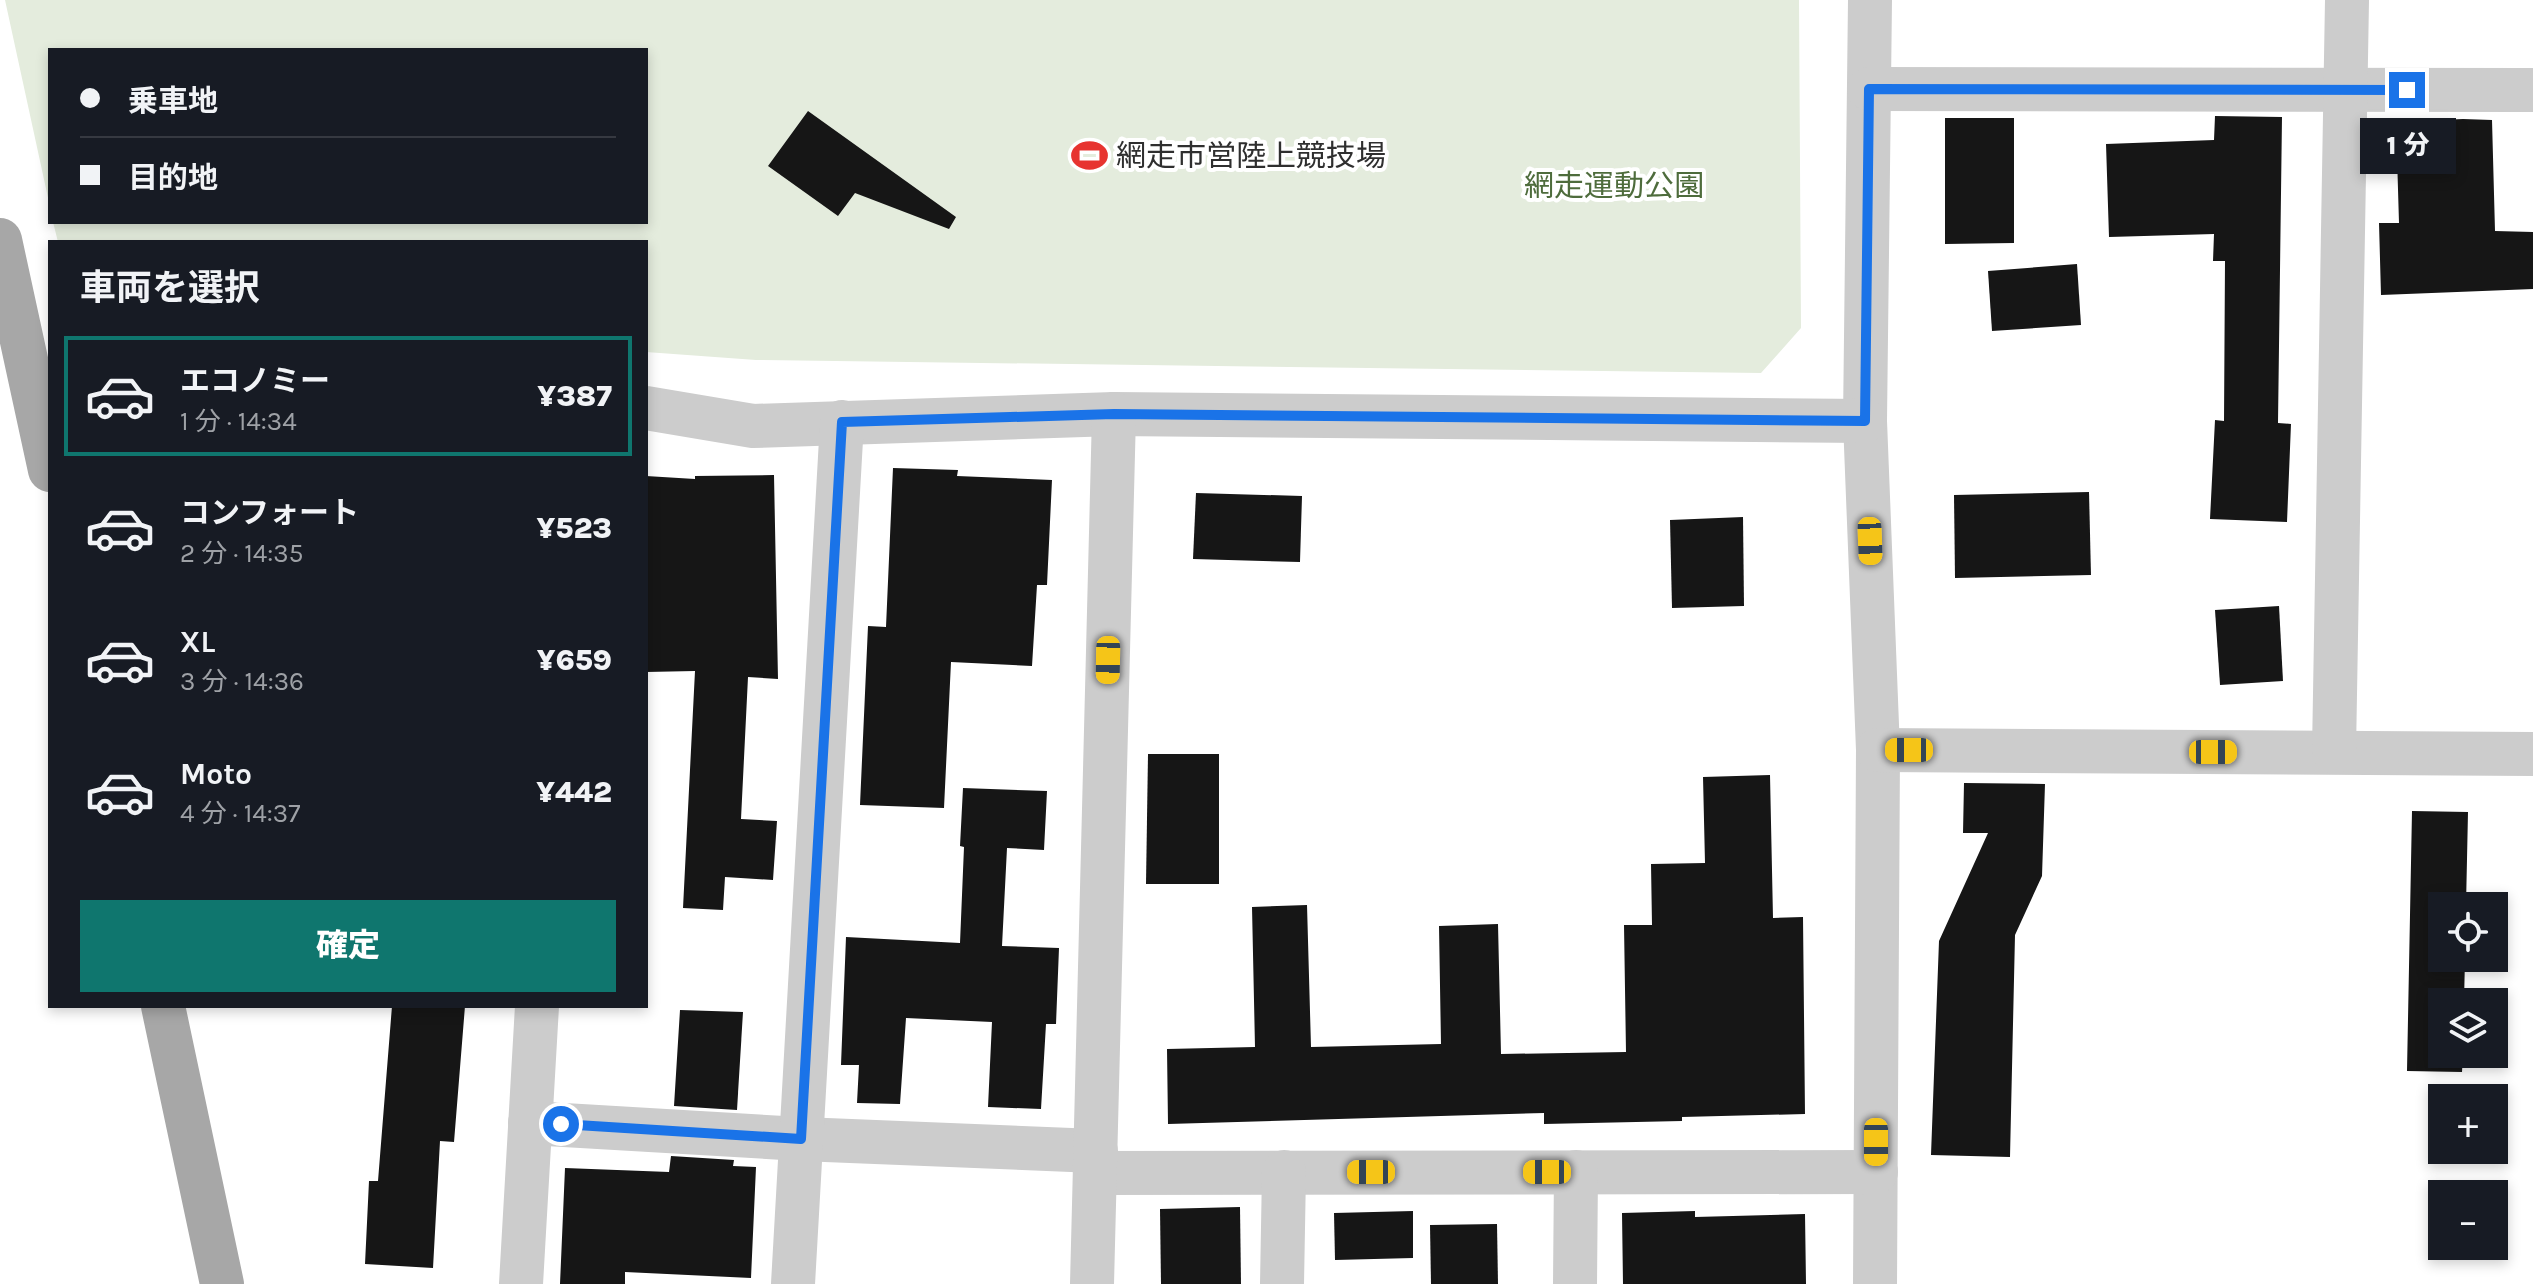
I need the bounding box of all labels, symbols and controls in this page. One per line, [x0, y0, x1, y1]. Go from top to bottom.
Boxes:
route end [2389, 72, 2425, 108]
text: 乗車地 [128, 83, 218, 119]
callout: 1 分 [2359, 118, 2455, 174]
text: 1 分 [2387, 130, 2430, 161]
sports icon: 網走市営陸上競技場 [1071, 137, 1109, 175]
place label: 網走市営陸上競技場 [1116, 138, 1386, 174]
text: 目的地 [128, 160, 218, 196]
park label: 網走運動公園 [1524, 168, 1704, 204]
text: 車両を選択 [80, 267, 260, 309]
icon: car [84, 360, 156, 432]
text: エコノミー [180, 363, 330, 399]
text: ¥387 [537, 378, 612, 414]
text: 1 分 · 14:34 [180, 406, 297, 437]
icon: car [84, 492, 156, 564]
text: コンフォート [180, 495, 359, 531]
text: ¥523 [537, 510, 612, 546]
car [1857, 517, 1883, 565]
text: 2 分 · 14:35 [180, 538, 303, 569]
icon: car [84, 624, 156, 696]
text: XL [180, 624, 215, 660]
car [1096, 636, 1120, 684]
text: ¥659 [537, 642, 612, 678]
text: 3 分 · 14:36 [180, 666, 304, 697]
car [1885, 738, 1933, 762]
car [2189, 740, 2237, 764]
icon: car [84, 756, 156, 828]
text: Moto [180, 756, 252, 792]
text: ¥442 [536, 774, 612, 810]
text: 4 分 · 14:37 [180, 798, 300, 829]
map controls [2428, 892, 2508, 1260]
button: locate [2428, 892, 2508, 972]
button: 確定 [80, 900, 616, 992]
button: layers [2428, 988, 2508, 1068]
button: + [2428, 1084, 2508, 1164]
route start [543, 1106, 579, 1142]
car [1864, 1118, 1888, 1166]
car [1347, 1160, 1395, 1184]
car [1523, 1160, 1571, 1184]
button: − [2428, 1180, 2508, 1260]

